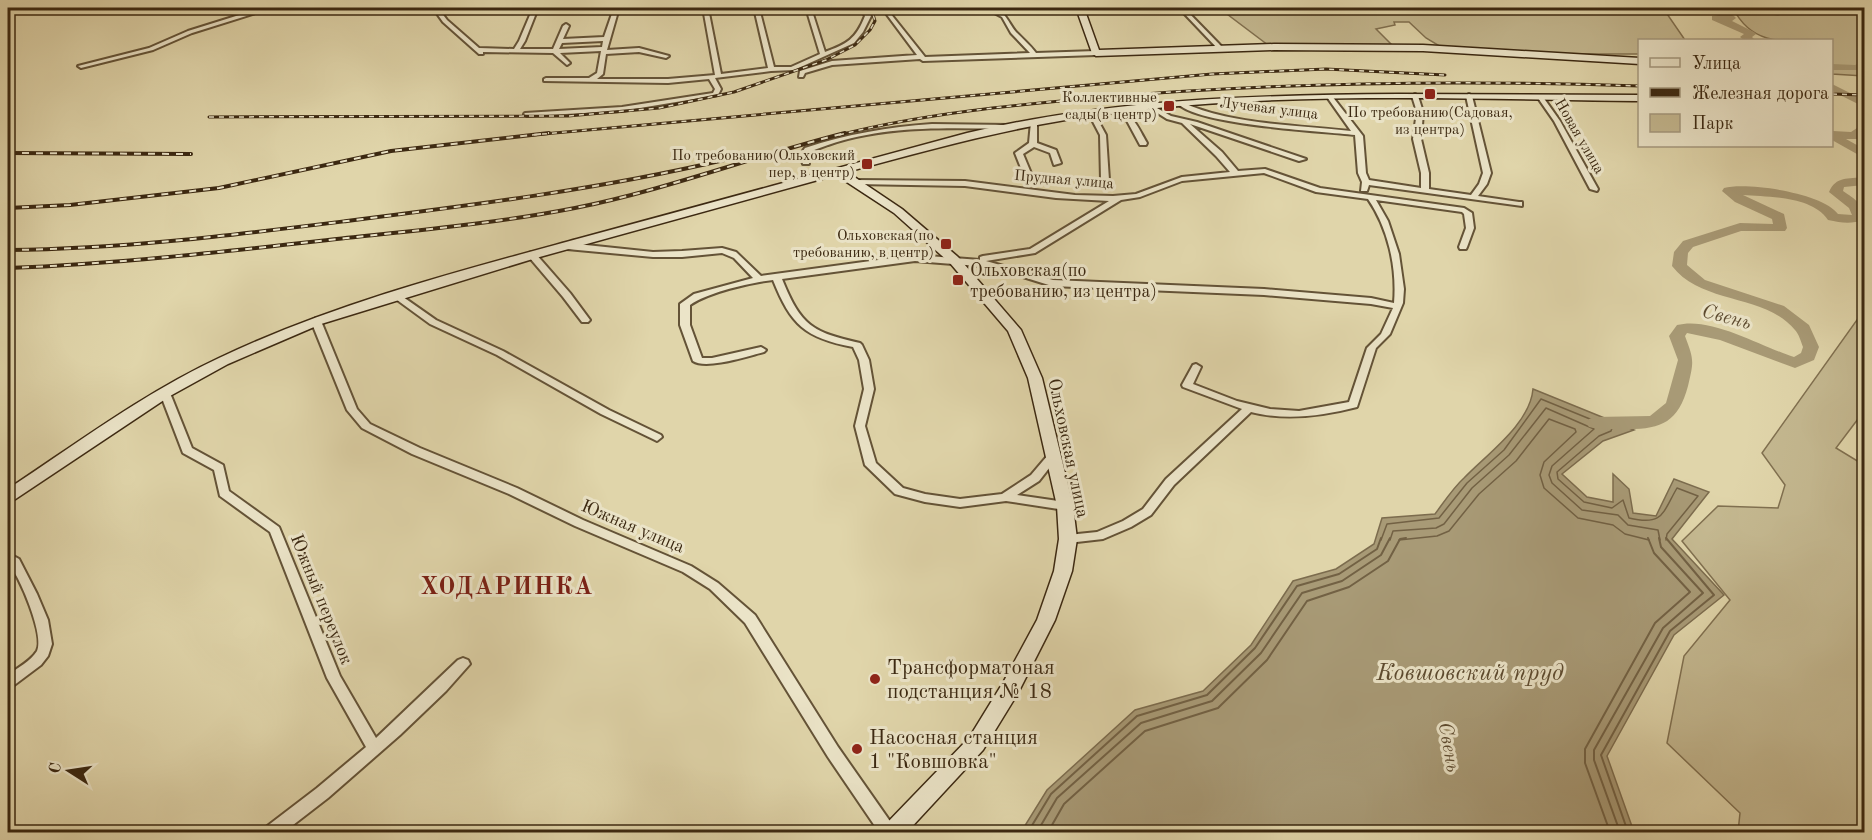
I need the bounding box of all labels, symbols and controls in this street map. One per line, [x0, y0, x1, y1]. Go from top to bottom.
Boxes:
legend [1638, 39, 1833, 147]
text: Улица [1692, 55, 1741, 73]
text: Железная дорога [1692, 85, 1829, 103]
marker: По требованию(Садовая, из центра) [1423, 87, 1437, 101]
place label: Коллективные сады(в центр) [1062, 91, 1157, 123]
street label: Лучевая улица [1219, 96, 1319, 123]
street label: Новая улица [1551, 97, 1607, 177]
marker: Коллективные сады(в центр) [1162, 99, 1176, 113]
place label: По требованию(Садовая, из центра) [1347, 106, 1513, 138]
text: Парк [1692, 115, 1733, 133]
place label: По требованию(Ольховский пер, в центр) [672, 149, 855, 181]
marker: По требованию(Ольховский пер, в центр) [860, 157, 874, 171]
street label: Прудная улица [1013, 169, 1115, 192]
place label: Ольховская(по требованию, в центр) [793, 229, 934, 261]
marker: Ольховская(по требованию, в центр) [939, 237, 953, 251]
place label: Ольховская(по требованию, из центра) [970, 261, 1157, 301]
marker: Ольховская(по требованию, из центра) [951, 273, 965, 287]
water label: Свень [1699, 302, 1754, 334]
street label: Ольховская улица [1044, 377, 1092, 520]
street label: Южная улица [578, 497, 687, 557]
street label: Южный переулок [287, 532, 355, 667]
district label: ХОДАРИНКА [420, 576, 594, 600]
place label: Трансформатоная подстанция № 18 [887, 658, 1055, 703]
water label: Ковшовский пруд [1375, 662, 1564, 686]
marker: Трансформатоная подстанция № 18 [868, 672, 882, 686]
water label: Свень [1434, 721, 1462, 774]
place label: Насосная станция 1 "Ковшовка" [869, 728, 1038, 773]
north arrow [39, 741, 99, 801]
marker: Насосная станция 1 "Ковшовка" [850, 742, 864, 756]
text: С [47, 761, 65, 775]

